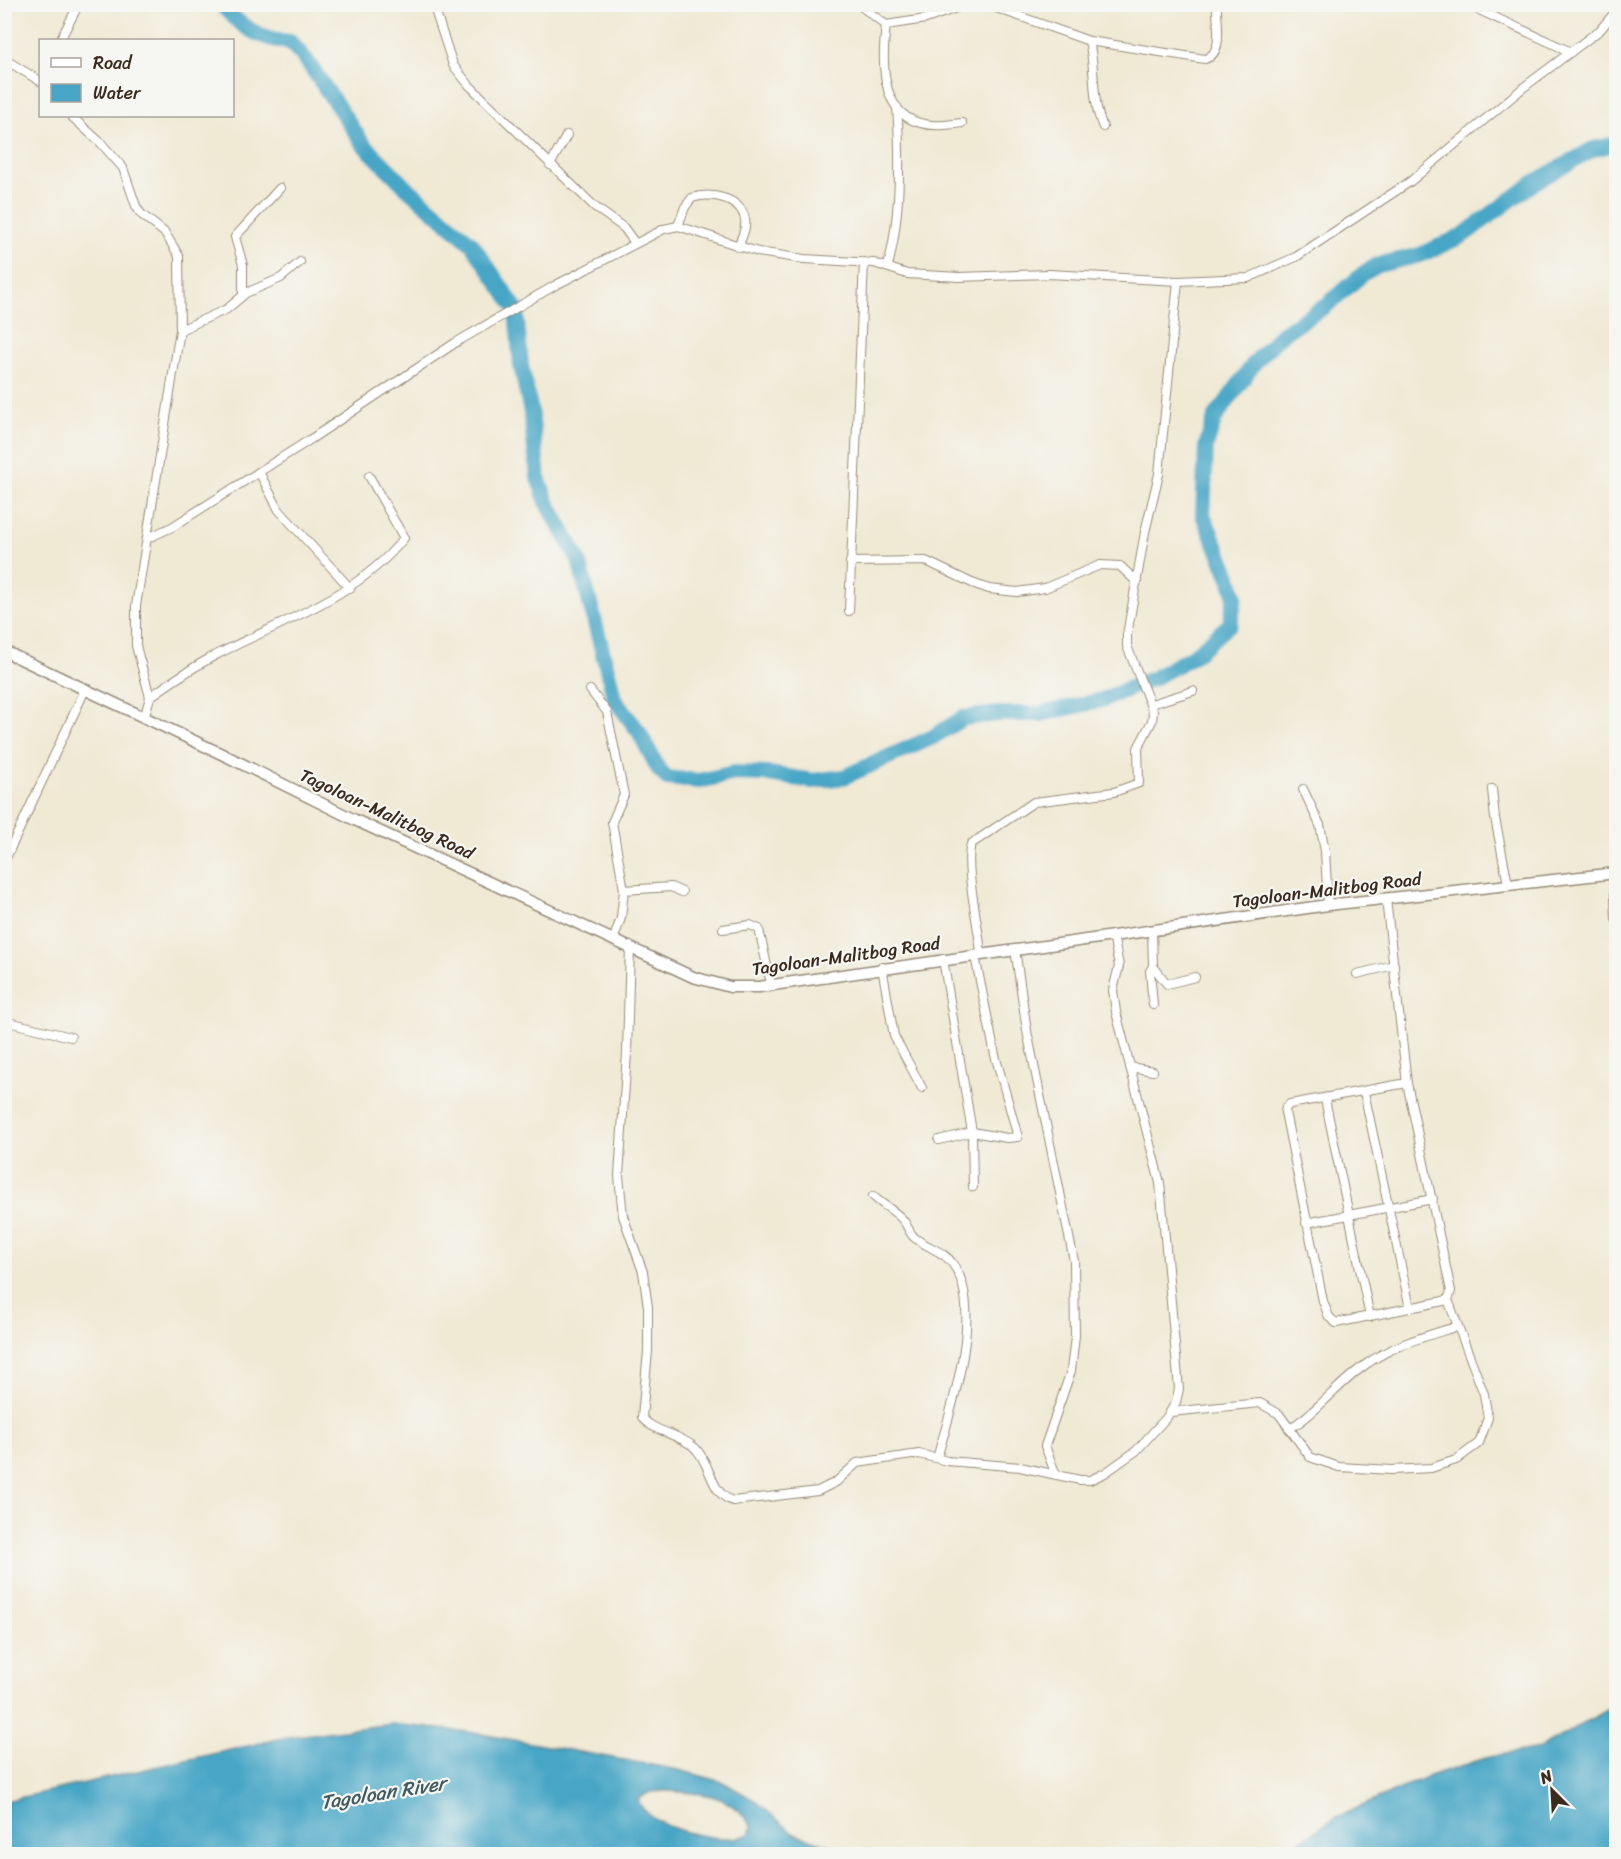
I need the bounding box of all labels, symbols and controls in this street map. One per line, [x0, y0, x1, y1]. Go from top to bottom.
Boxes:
legend [39, 39, 234, 117]
text: Road [93, 47, 133, 79]
text: Water [93, 77, 142, 109]
street label: Tagoloan-Malitbog Road [294, 759, 481, 869]
street label: Tagoloan-Malitbog Road [1231, 862, 1425, 917]
street label: Tagoloan-Malitbog Road [750, 927, 944, 985]
north arrow [1522, 1760, 1582, 1820]
text: N [1534, 1761, 1558, 1793]
water label: Tagoloan River [318, 1765, 452, 1820]

